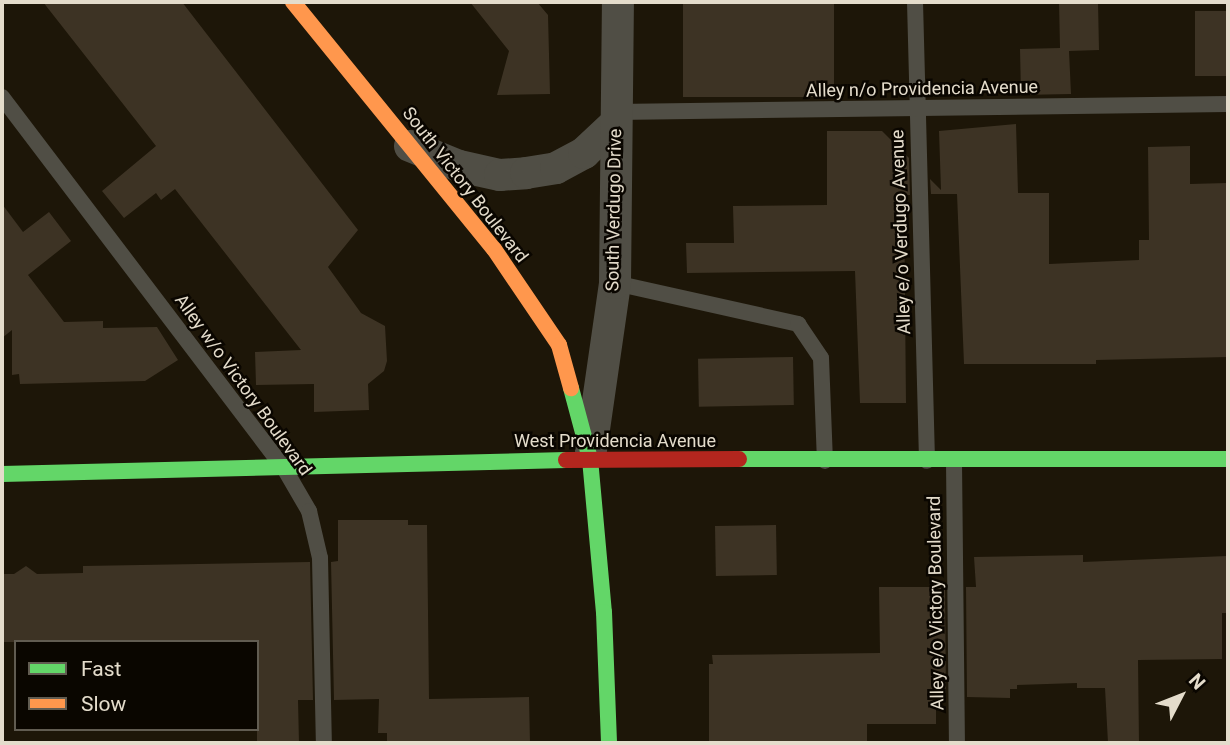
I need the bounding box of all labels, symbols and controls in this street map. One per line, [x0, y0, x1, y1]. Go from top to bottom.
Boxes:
street label: Alley n/o Providencia Avenue [806, 76, 1038, 102]
street label: South Victory Boulevard [398, 103, 532, 267]
street label: South Verdugo Drive [602, 128, 626, 292]
street label: Alley e/o Verdugo Avenue [887, 129, 915, 335]
street label: Alley w/o Victory Boulevard [170, 290, 316, 480]
street label: West Providencia Avenue [514, 430, 716, 452]
street label: Alley e/o Victory Boulevard [923, 495, 949, 711]
legend [14, 640, 259, 731]
text: Fast [81, 657, 121, 681]
north arrow [1146, 661, 1216, 731]
text: N [1184, 669, 1210, 694]
text: Slow [81, 692, 126, 716]

